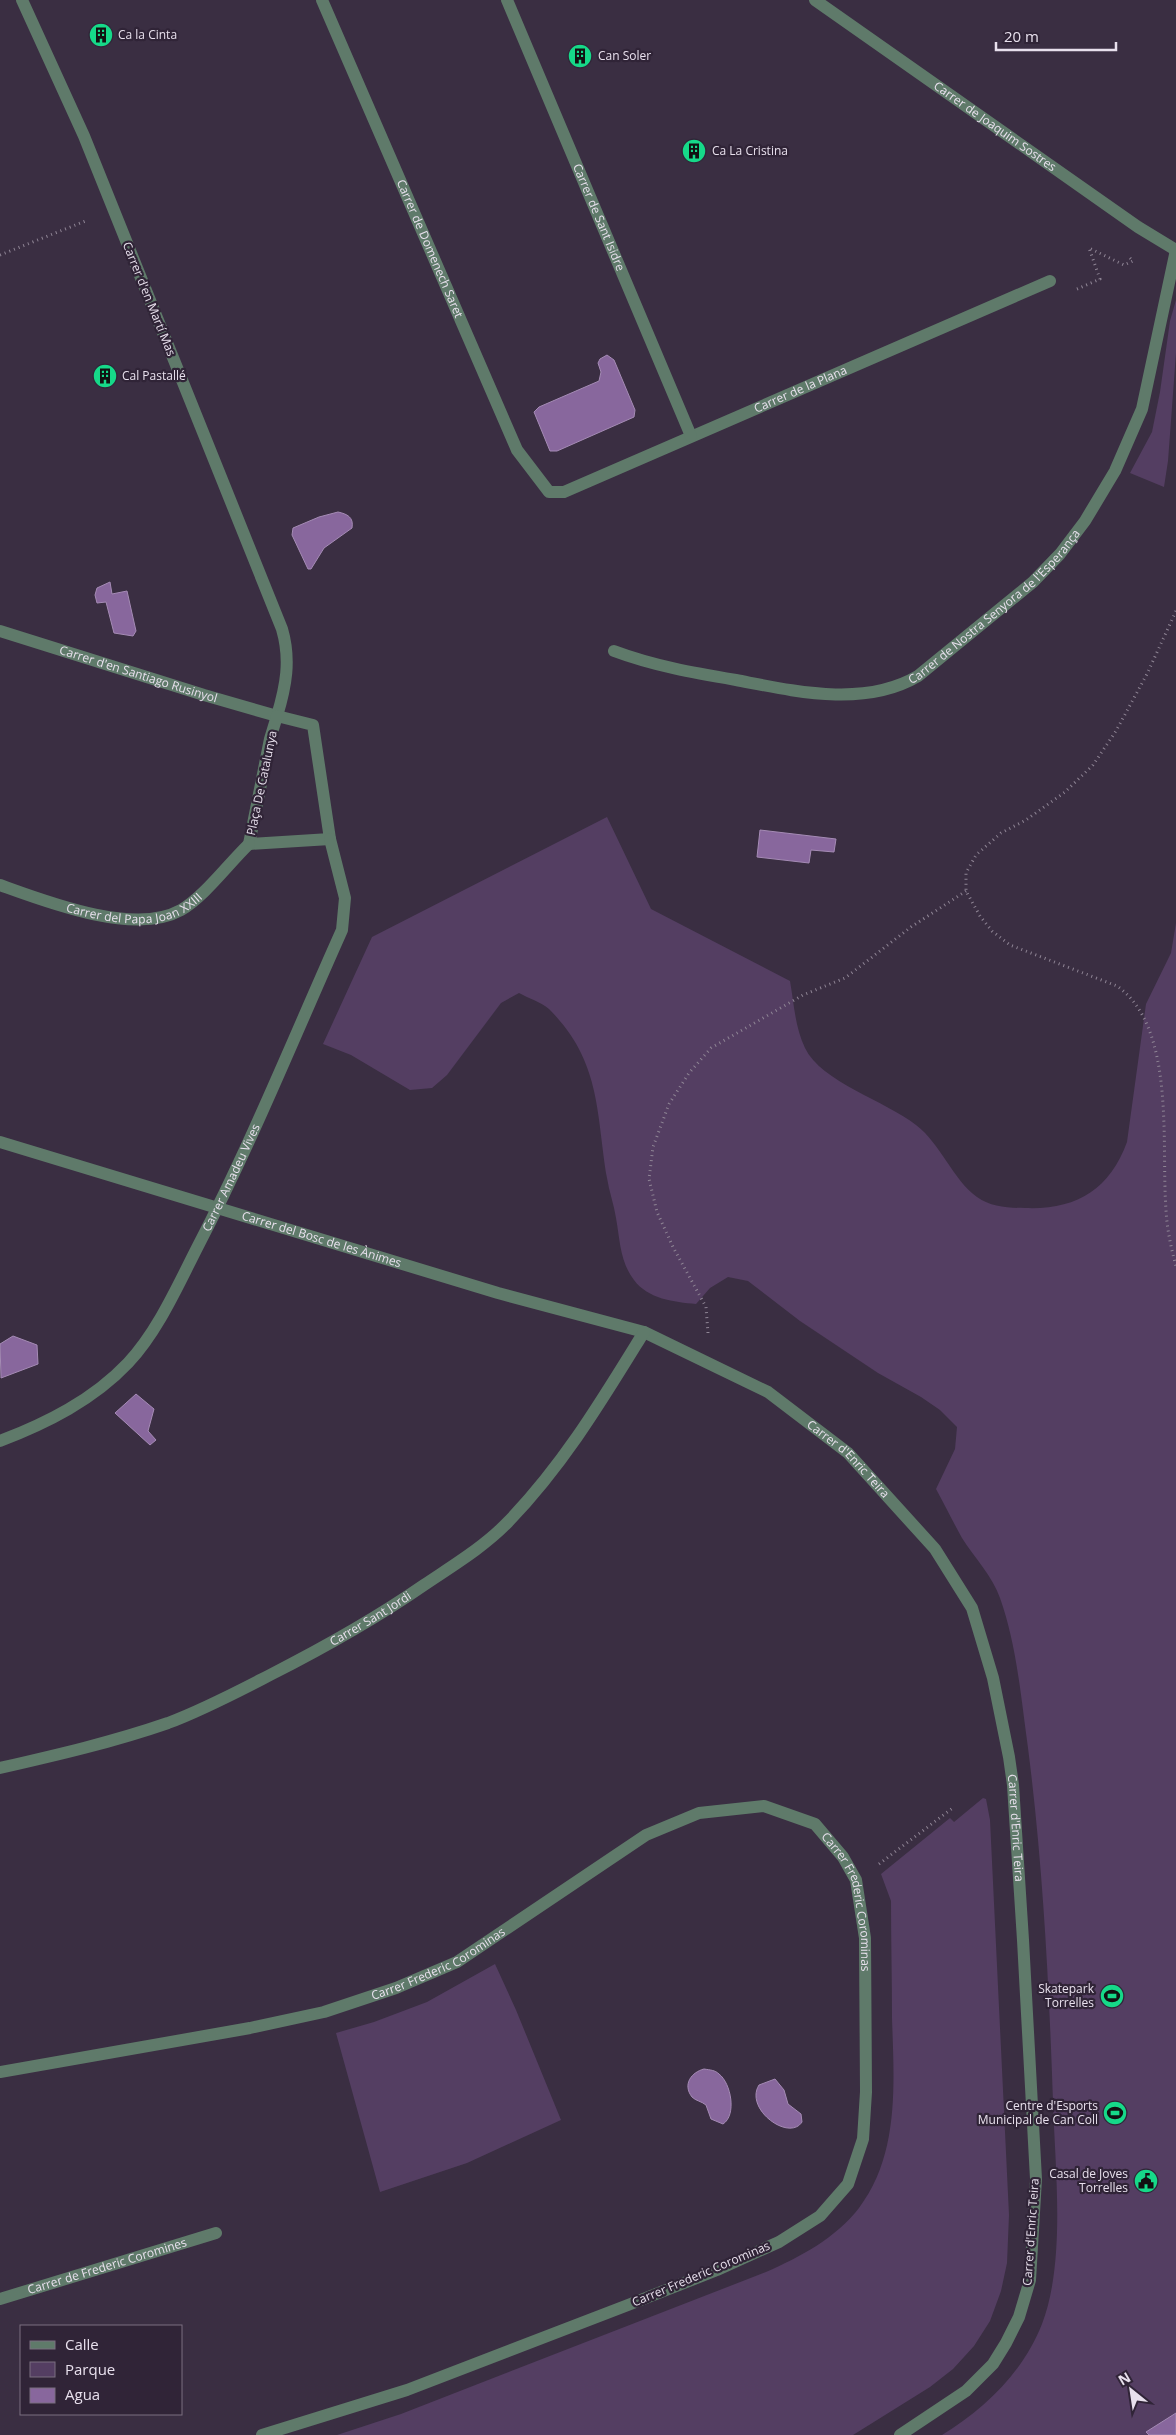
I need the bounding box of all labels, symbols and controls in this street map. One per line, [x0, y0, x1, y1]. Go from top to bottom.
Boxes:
scale bar [996, 20, 1116, 52]
building icon: Ca la Cinta [88, 22, 114, 48]
place label: Ca la Cinta [118, 26, 177, 43]
text: 20 m [1004, 26, 1039, 46]
building icon: Can Soler [567, 43, 593, 69]
place label: Can Soler [598, 47, 651, 64]
street label: Carrer de Joaquim Sostres [931, 77, 1060, 175]
building icon: Ca La Cristina [681, 138, 707, 164]
place label: Ca La Cristina [712, 142, 788, 159]
street label: Carrer de Sant Isidre [569, 161, 630, 274]
street label: Carrer de Domenech Saret [393, 177, 468, 320]
street label: Carrer d'en Martí Mas [119, 239, 180, 359]
street label: Carrer de la Plana [751, 361, 849, 417]
building icon: Cal Pastallé [92, 363, 118, 389]
place label: Cal Pastallé [122, 367, 186, 384]
street label: Carrer de Nostra Senyora de l'Esperança [905, 526, 1084, 688]
street label: Carrer d'en Santiago Rusinyol [57, 641, 219, 706]
street label: Plaça De Catalunya [242, 729, 281, 837]
street label: Carrer del Papa Joan XXIII [64, 889, 206, 928]
street label: Carrer Amadeu Vives [198, 1121, 264, 1234]
street label: Carrer del Bosc de les Ànimes [240, 1207, 404, 1271]
street label: Carrer d'Enric Teira [804, 1416, 894, 1501]
street label: Carrer Sant Jordi [326, 1587, 414, 1650]
street label: Carrer d'Enric Teira [1004, 1773, 1028, 1882]
street label: Carrer Frederic Corominas [818, 1828, 874, 1972]
street label: Carrer Frederic Corominas [369, 1923, 509, 2004]
place label: Skatepark Torrelles [1038, 1980, 1095, 2011]
sports icon: Skatepark Torrelles [1099, 1983, 1125, 2009]
place label: Centre d'Esports Municipal de Can Coll [978, 2097, 1098, 2128]
sports icon: Centre d'Esports Municipal de Can Coll [1102, 2100, 1128, 2126]
place label: Casal de Joves Torrelles [1049, 2165, 1128, 2196]
public building icon: Casal de Joves Torrelles [1133, 2168, 1159, 2194]
street label: Carrer d'Enric Teira [1018, 2178, 1043, 2286]
street label: Carrer de Frederic Coromines [25, 2233, 189, 2298]
street label: Carrer Frederic Corominas [629, 2237, 773, 2310]
legend [20, 2325, 182, 2415]
text: Calle [65, 2334, 99, 2354]
text: Parque [65, 2359, 115, 2379]
north arrow [1106, 2365, 1156, 2415]
text: N [1115, 2367, 1134, 2389]
text: Agua [65, 2384, 100, 2404]

